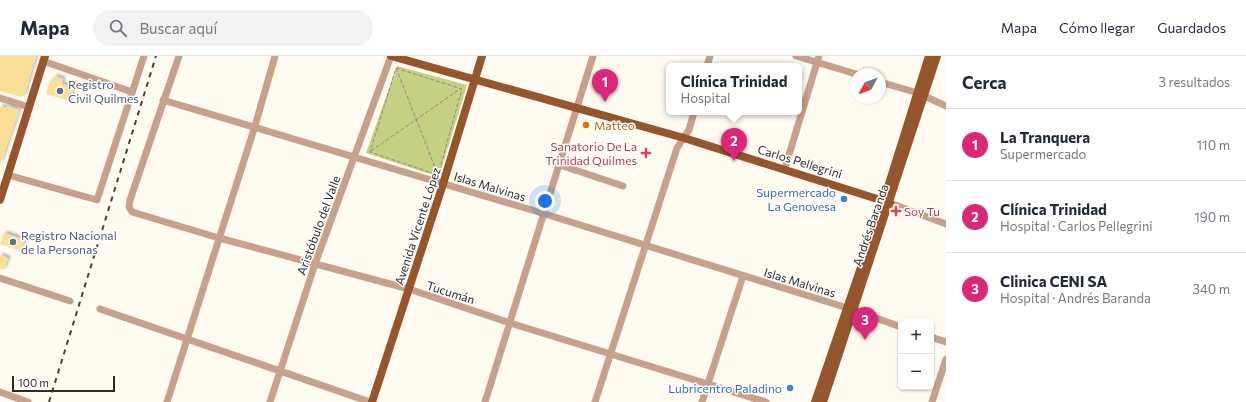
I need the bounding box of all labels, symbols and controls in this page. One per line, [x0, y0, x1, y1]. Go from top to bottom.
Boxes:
search box [93, 10, 373, 46]
text: Mapa [20, 16, 69, 39]
icon: search [107, 17, 129, 39]
text: Buscar aquí [139, 19, 217, 37]
text: Mapa [1001, 19, 1037, 36]
text: Cómo llegar [1059, 19, 1135, 36]
text: Guardados [1157, 19, 1226, 36]
popup [666, 63, 802, 115]
north arrow [850, 68, 886, 104]
pin: 1 [592, 69, 618, 102]
text: Clínica Trinidad [681, 72, 787, 90]
text: Cerca [962, 72, 1007, 93]
text: 3 resultados [1159, 74, 1230, 90]
place label: Registro Civil Quilmes [68, 77, 139, 105]
marker: Registro Civil Quilmes [55, 86, 65, 96]
text: Hospital [681, 90, 730, 106]
place label: Matteo [594, 118, 635, 132]
marker: Matteo [581, 120, 591, 130]
pin: 2 [721, 128, 747, 161]
text: La Tranquera [1000, 128, 1090, 146]
text: 1 [972, 137, 978, 153]
text: 110 m [1197, 137, 1230, 153]
place label: Sanatorio De La Trinidad Quilmes [545, 139, 637, 167]
street label: Carlos Pellegrini [756, 142, 844, 180]
text: Supermercado [1000, 146, 1086, 162]
marker: Sanatorio De La Trinidad Quilmes [640, 147, 652, 159]
street label: Avenida Vicente López [391, 165, 443, 287]
street label: Islas Malvinas [452, 168, 528, 204]
street label: Aristóbulo del Valle [293, 173, 343, 277]
street label: Andrés Baranda [849, 182, 891, 268]
place label: Supermercado La Genovesa [756, 185, 836, 213]
your location [535, 191, 555, 211]
marker: Supermercado La Genovesa [839, 194, 849, 204]
text: Clínica Trinidad [1000, 200, 1107, 218]
place label: Soy Tu [904, 204, 940, 218]
marker: Soy Tu [891, 206, 901, 216]
text: 2 [971, 209, 979, 225]
text: 190 m [1194, 209, 1230, 225]
text: Hospital · Carlos Pellegrini [1000, 218, 1153, 234]
place label: Registro Nacional de la Personas [21, 228, 117, 256]
marker: Registro Nacional de la Personas [8, 237, 18, 247]
street label: Islas Malvinas [762, 264, 838, 300]
text: Clinica CENI SA [1000, 272, 1107, 290]
street label: Tucumán [425, 278, 477, 306]
text: 3 [971, 281, 979, 297]
text: 340 m [1192, 281, 1230, 297]
text: Hospital · Andrés Baranda [1000, 290, 1151, 306]
pin: 3 [852, 307, 878, 340]
map controls [898, 318, 934, 390]
button: + [898, 318, 934, 354]
button: − [898, 354, 934, 390]
scale bar [12, 374, 115, 393]
text: 100 m [18, 376, 49, 389]
place label: Lubricentro Paladino [668, 381, 782, 395]
marker: Lubricentro Paladino [785, 383, 795, 393]

